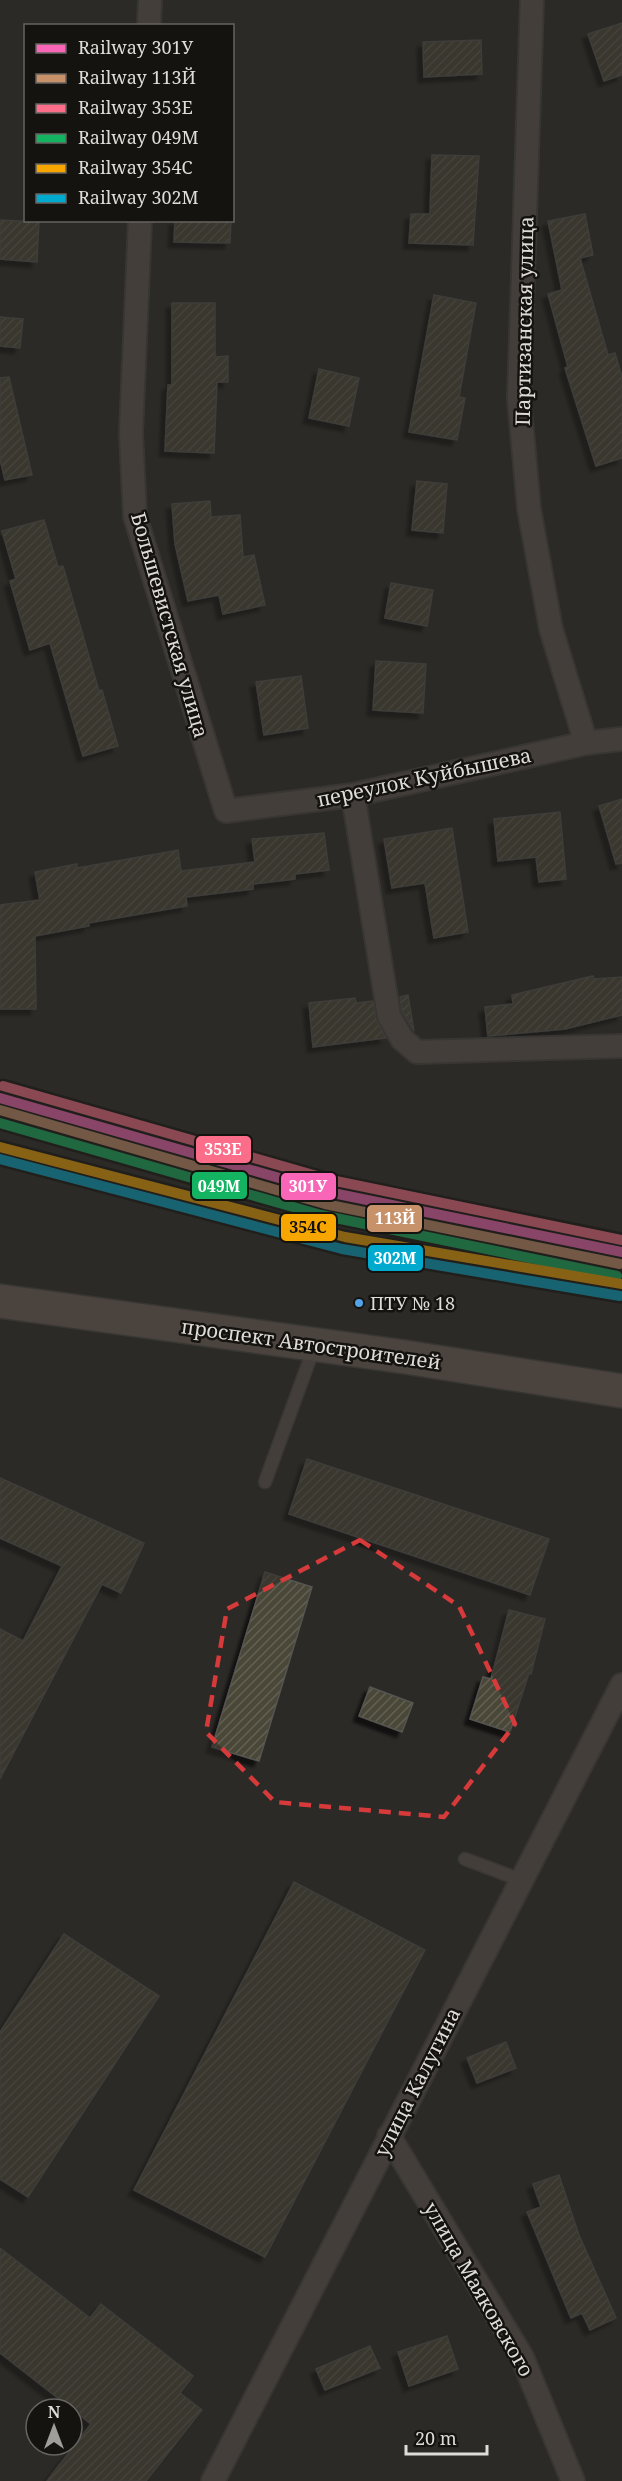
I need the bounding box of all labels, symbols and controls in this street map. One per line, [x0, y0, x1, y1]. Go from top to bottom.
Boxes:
legend [24, 24, 234, 222]
text: Railway 301У [78, 35, 194, 59]
text: Railway 113Й [78, 65, 196, 89]
text: Railway 353Е [78, 95, 193, 119]
text: Railway 049М [78, 125, 199, 149]
text: Railway 354С [78, 155, 193, 179]
text: Railway 302М [78, 185, 199, 209]
street label: Партизанская улица [509, 216, 539, 426]
street label: Большевистская улица [125, 509, 215, 741]
street label: переулок Куйбышева [314, 741, 534, 813]
line badge: 353Е [195, 1135, 252, 1164]
text: 353Е [204, 1138, 242, 1160]
line badge: 049М [191, 1171, 248, 1200]
line badge: 301У [280, 1172, 337, 1201]
text: 049М [198, 1175, 241, 1197]
text: 301У [289, 1175, 328, 1197]
line badge: 113Й [366, 1204, 423, 1233]
text: 113Й [375, 1207, 415, 1229]
line badge: 354С [280, 1213, 337, 1242]
text: 354С [289, 1216, 327, 1238]
line badge: 302М [367, 1244, 424, 1272]
text: 302М [374, 1247, 417, 1269]
place label: ПТУ № 18 [370, 1291, 455, 1315]
marker: ПТУ № 18 [353, 1297, 365, 1309]
street label: проспект Автостроителей [179, 1312, 443, 1376]
street label: улица Калугина [368, 2003, 466, 2161]
street label: улица Маяковского [418, 2197, 540, 2381]
north arrow [24, 2397, 84, 2457]
text: N [48, 2401, 61, 2423]
scale bar [406, 2418, 487, 2456]
text: 20 m [415, 2426, 457, 2450]

